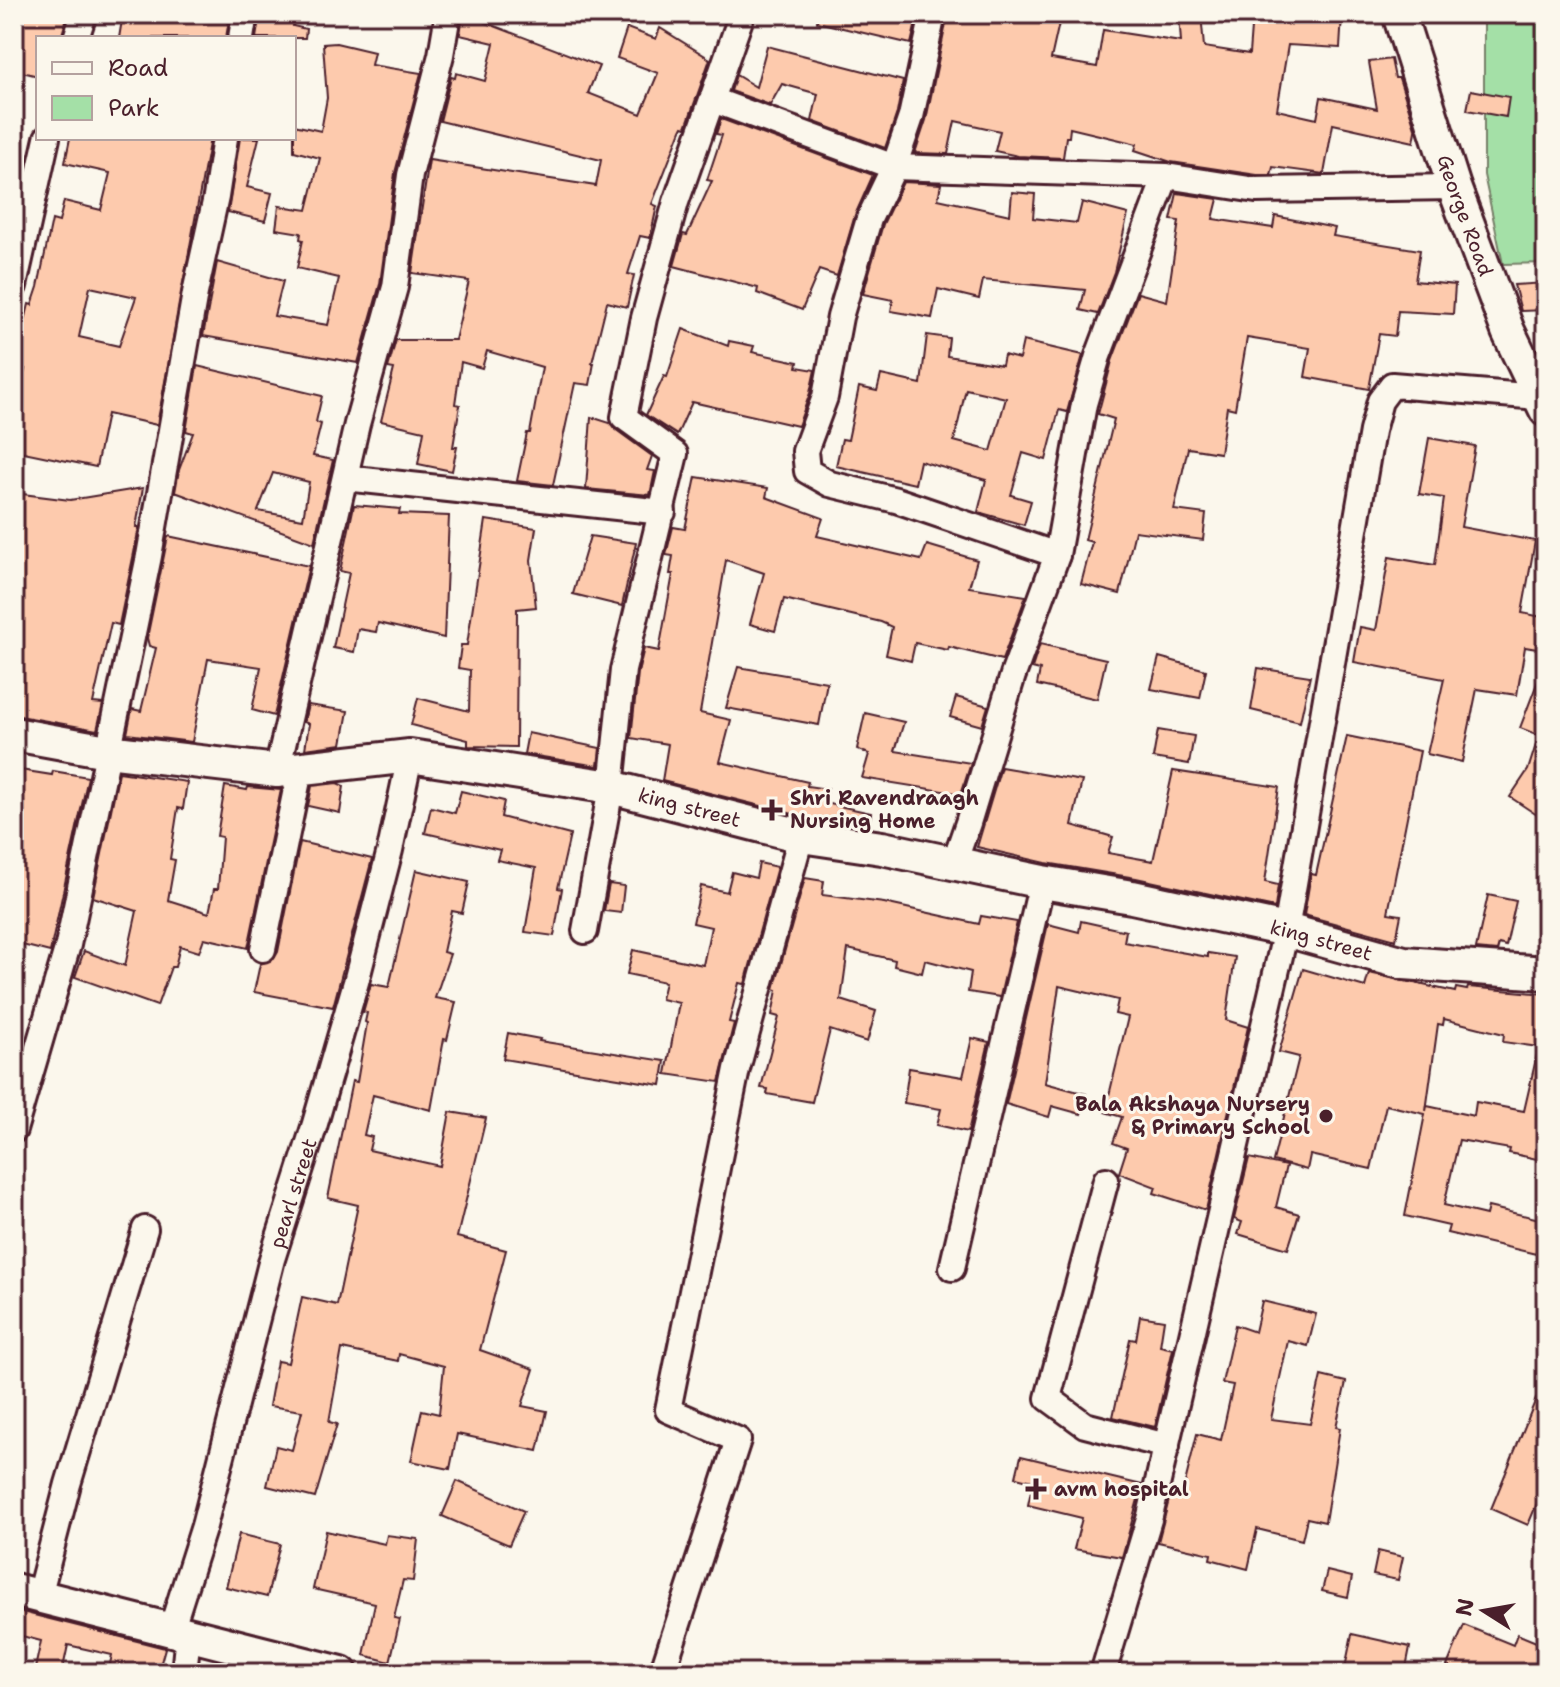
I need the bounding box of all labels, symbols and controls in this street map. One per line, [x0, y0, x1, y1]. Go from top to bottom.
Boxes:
legend [36, 36, 296, 140]
text: Road [108, 52, 168, 84]
text: Park [108, 92, 160, 124]
street label: George Road [1432, 151, 1499, 280]
street label: king street [635, 782, 744, 833]
place label: Shri Ravendraagh Nursing Home [790, 785, 979, 834]
marker: Shri Ravendraagh Nursing Home [761, 799, 783, 821]
street label: king street [1268, 914, 1375, 967]
place label: Bala Akshaya Nursery & Primary School [1075, 1091, 1310, 1140]
marker: Bala Akshaya Nursery & Primary School [1317, 1107, 1335, 1125]
street label: pearl street [263, 1135, 323, 1251]
place label: avm hospital [1054, 1476, 1189, 1502]
marker: avm hospital [1025, 1478, 1047, 1500]
north arrow [1444, 1571, 1524, 1651]
text: N [1449, 1596, 1481, 1619]

